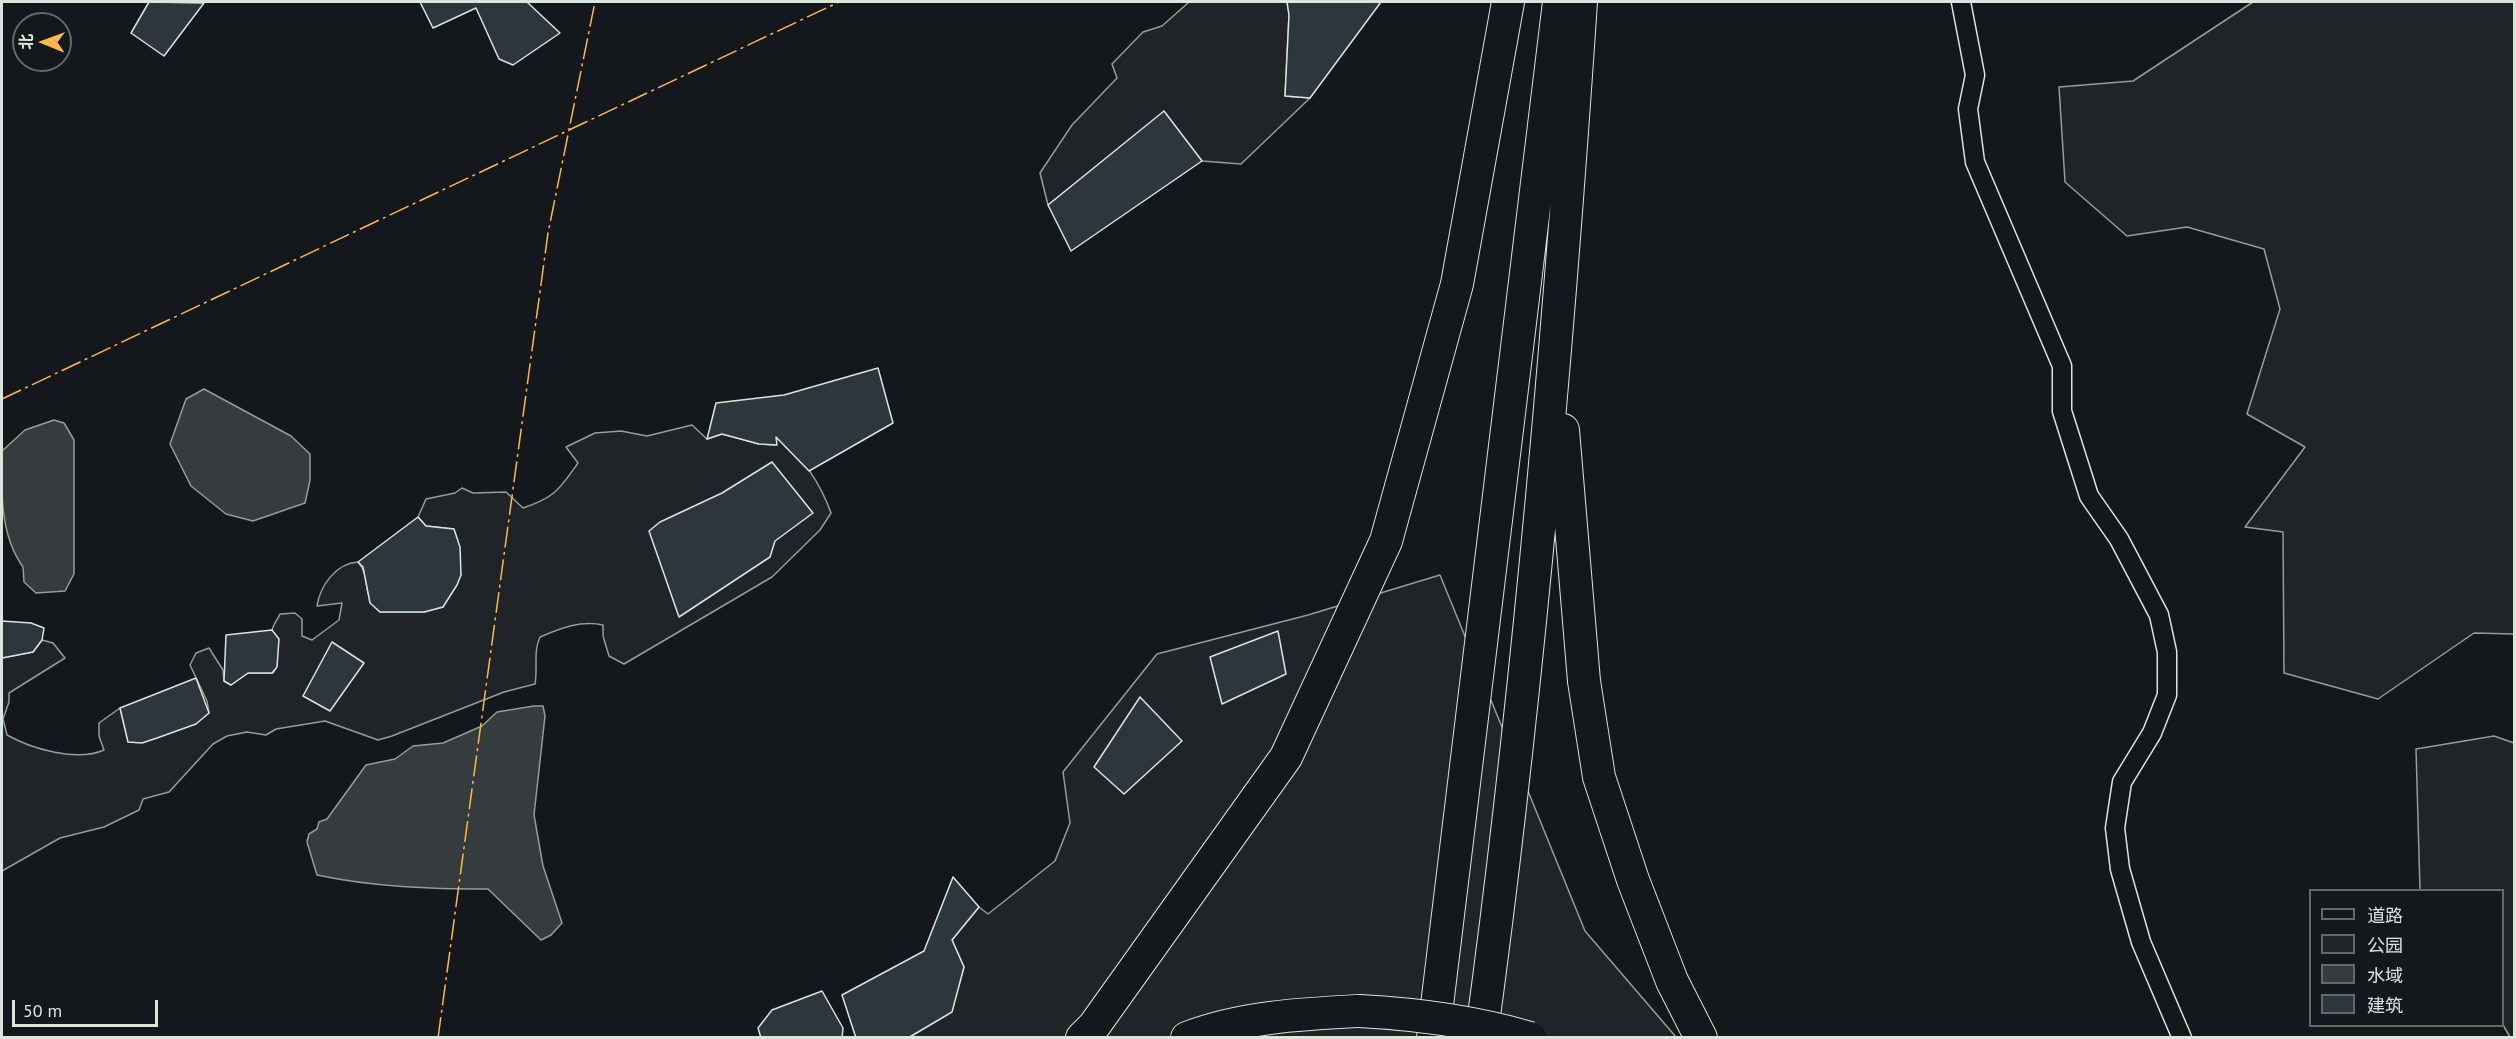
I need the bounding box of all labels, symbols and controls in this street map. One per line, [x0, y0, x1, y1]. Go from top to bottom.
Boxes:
north arrow [12, 12, 72, 72]
text: 北 [16, 34, 36, 50]
legend [2309, 889, 2504, 1027]
text: 道路 [2367, 904, 2403, 927]
text: 公园 [2367, 934, 2403, 957]
text: 水域 [2367, 964, 2403, 987]
scale bar [15, 988, 160, 1026]
text: 建筑 [2367, 994, 2403, 1017]
text: 50 m [23, 999, 62, 1022]

